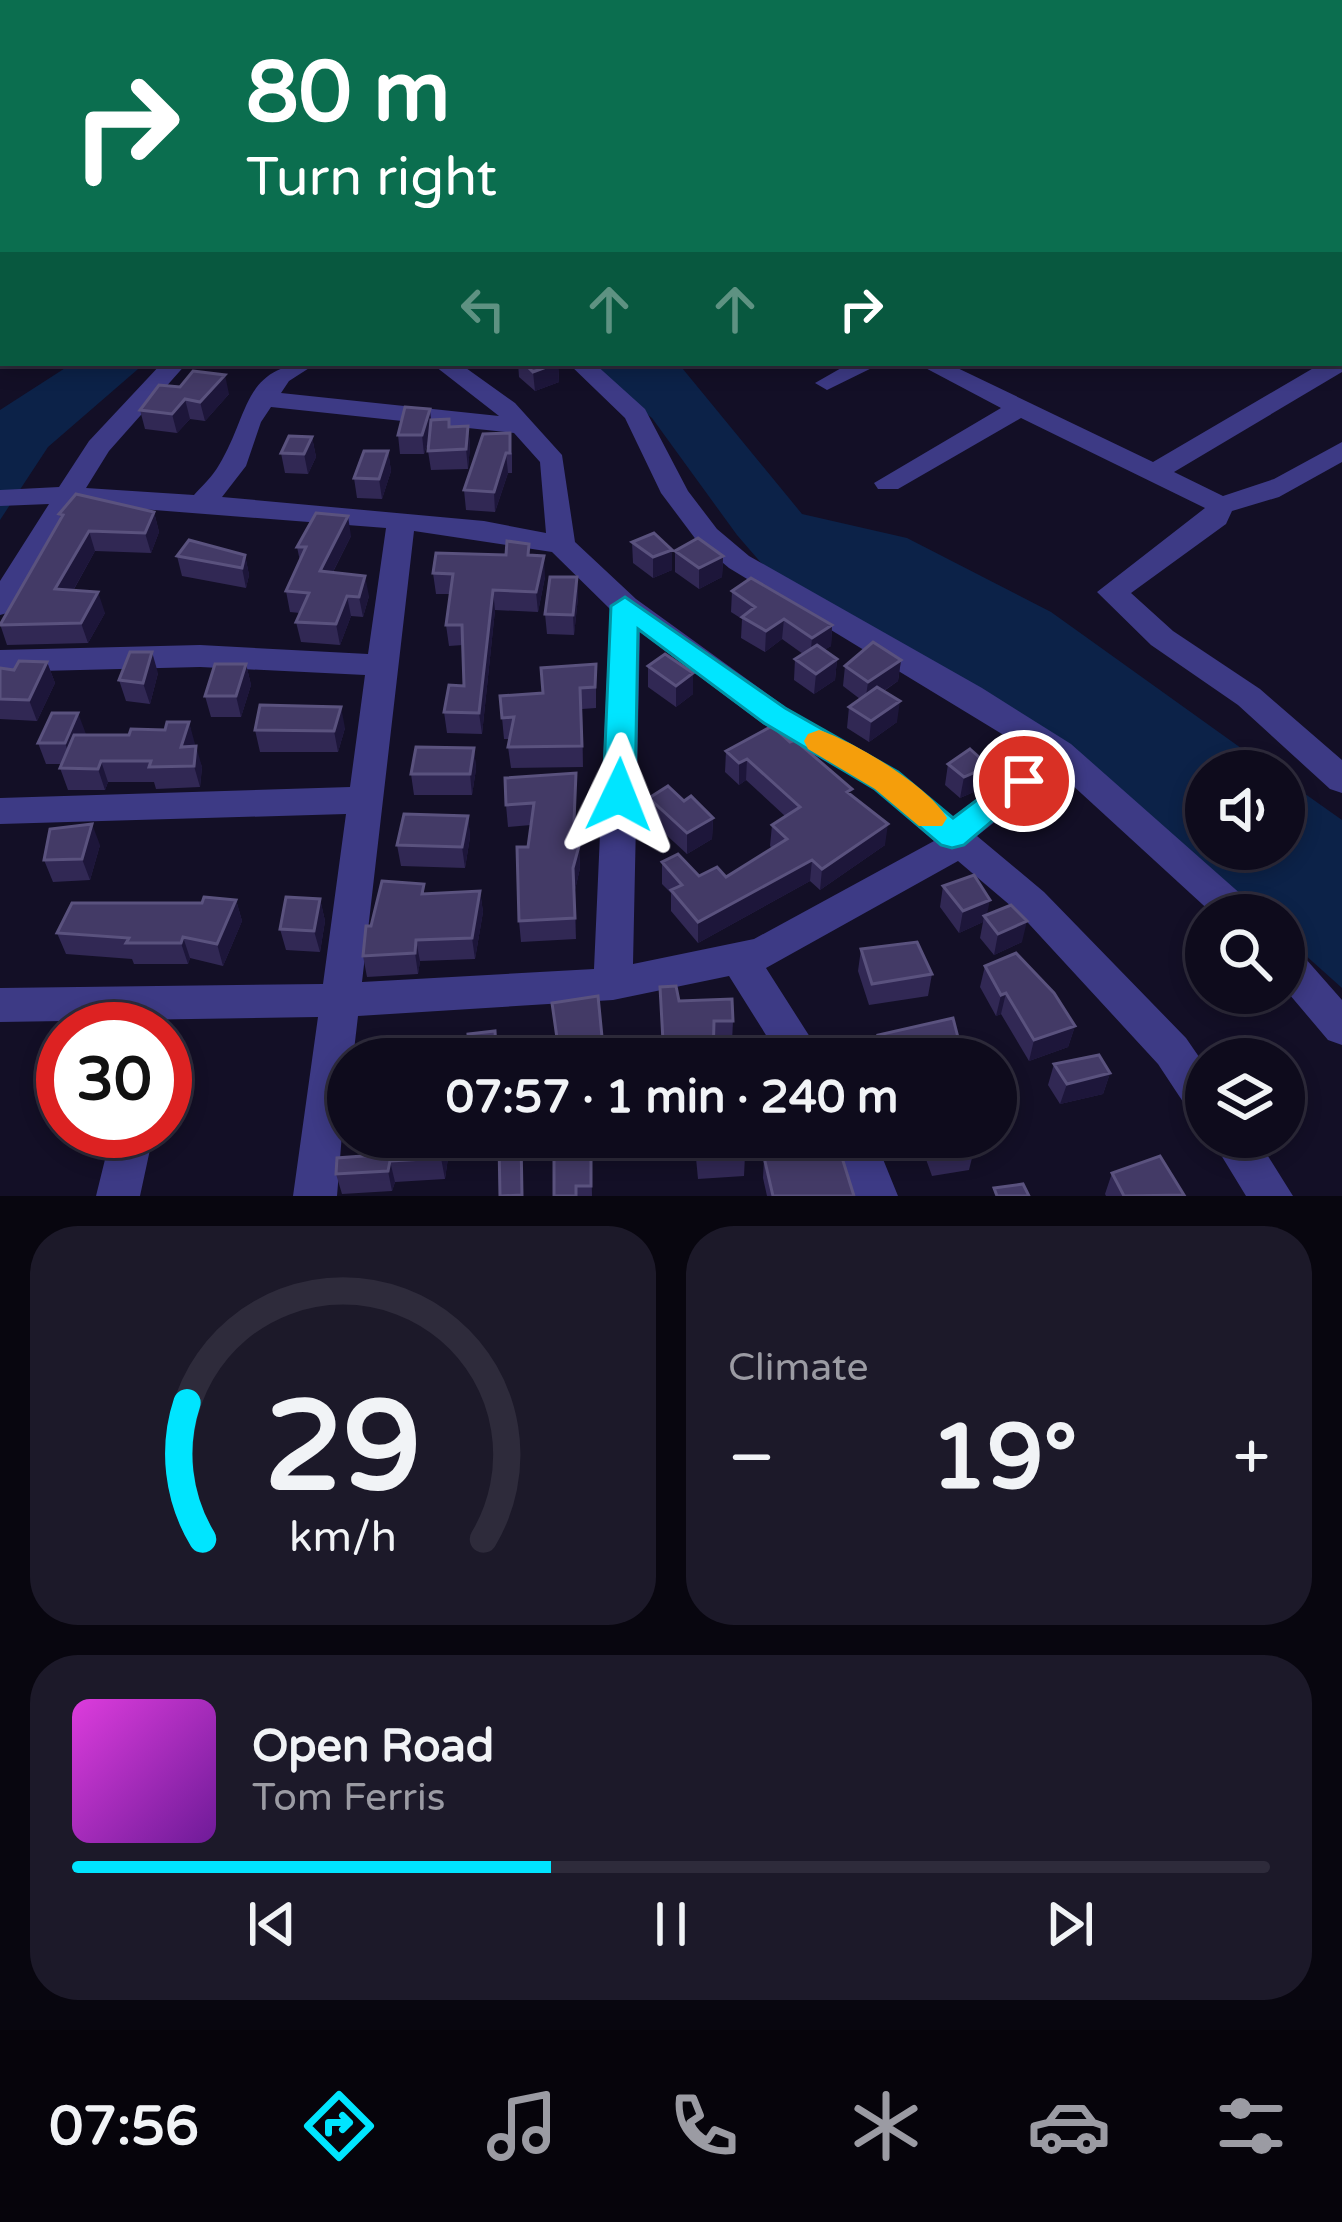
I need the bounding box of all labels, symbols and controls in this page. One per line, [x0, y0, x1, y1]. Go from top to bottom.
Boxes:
text: 80 m [246, 43, 450, 144]
icon: right [48, 48, 204, 204]
text: Turn right [246, 145, 497, 210]
icon: left [450, 276, 516, 342]
icon: ahead [576, 276, 642, 342]
icon: ahead [702, 276, 768, 342]
icon: right [828, 276, 894, 342]
pin [973, 730, 1075, 832]
position arrow [556, 732, 682, 858]
icon: arrive [991, 748, 1057, 814]
map controls [1185, 750, 1305, 1158]
button: sound [1185, 750, 1305, 870]
button: search [1185, 894, 1305, 1014]
speed limit sign: 30 [36, 1002, 192, 1158]
button: layers [1185, 1038, 1305, 1158]
text: 07:57 · 1 min · 240 m [446, 1071, 898, 1125]
text: Climate [728, 1344, 868, 1391]
text: 29 [265, 1373, 421, 1524]
text: 19° [930, 1404, 1077, 1513]
text: − [728, 1418, 775, 1498]
text: + [1233, 1418, 1270, 1498]
text: km/h [289, 1511, 397, 1562]
text: Open Road [252, 1720, 494, 1774]
text: Tom Ferris [252, 1774, 445, 1821]
icon: previous [239, 1891, 305, 1957]
icon: pause [638, 1891, 704, 1957]
icon: next [1037, 1891, 1103, 1957]
icon: directions [297, 2084, 381, 2168]
icon: music [480, 2084, 564, 2168]
icon: phone [662, 2084, 746, 2168]
icon: climate [844, 2084, 928, 2168]
icon: car [1027, 2084, 1111, 2168]
icon: filters [1209, 2084, 1293, 2168]
text: 07:56 [49, 2094, 199, 2159]

